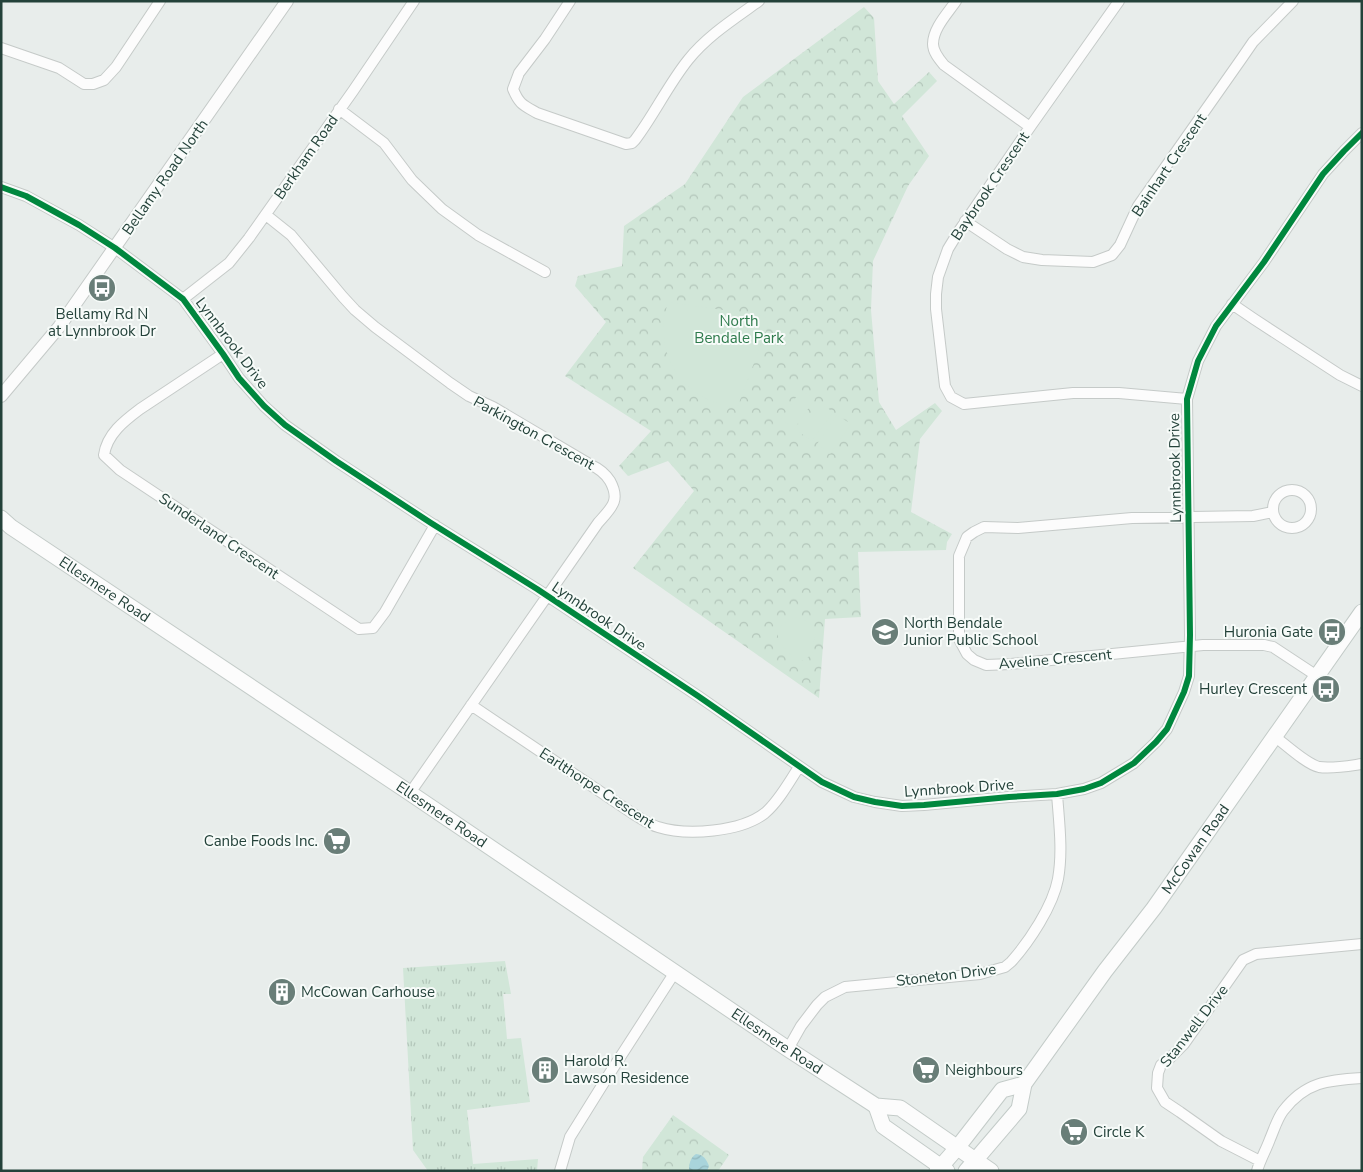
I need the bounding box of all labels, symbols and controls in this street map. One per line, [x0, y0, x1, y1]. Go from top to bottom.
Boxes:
street label: Bainhart Crescent [1127, 109, 1211, 221]
street label: Berkham Road [269, 111, 343, 203]
street label: Bellamy Road North [118, 115, 212, 239]
street label: Baybrook Crescent [946, 127, 1034, 244]
bus stop icon: Bellamy Rd N at Lynnbrook Dr [87, 273, 117, 303]
street label: Lynnbrook Drive [191, 293, 273, 393]
place label: Bellamy Rd N at Lynnbrook Dr [48, 304, 157, 341]
park label: North Bendale Park [694, 311, 784, 348]
street label: Parkington Crescent [470, 391, 599, 475]
street label: Lynnbrook Drive [1164, 413, 1186, 523]
street label: Sunderland Crescent [155, 488, 284, 584]
street label: Ellesmere Road [55, 552, 154, 627]
street label: Lynnbrook Drive [548, 577, 650, 655]
place label: North Bendale Junior Public School [903, 613, 1038, 650]
school or university icon: North Bendale Junior Public School [870, 617, 900, 647]
bus stop icon: Huronia Gate [1317, 617, 1347, 647]
place label: Huronia Gate [1224, 622, 1313, 642]
street label: Aveline Crescent [998, 644, 1113, 674]
bus stop icon: Hurley Crescent [1311, 674, 1341, 704]
place label: Hurley Crescent [1199, 679, 1308, 699]
street label: Earlthorpe Crescent [536, 743, 659, 833]
street label: Lynnbrook Drive [903, 774, 1015, 802]
street label: Ellesmere Road [392, 776, 491, 852]
street label: McCowan Road [1157, 800, 1234, 898]
supermarket icon: Canbe Foods Inc. [322, 826, 352, 856]
place label: Canbe Foods Inc. [204, 831, 318, 851]
street label: Stoneton Drive [895, 959, 997, 991]
building icon: McCowan Carhouse [267, 977, 297, 1007]
street label: Stanwell Drive [1155, 981, 1233, 1071]
place label: McCowan Carhouse [301, 982, 435, 1002]
street label: Ellesmere Road [727, 1004, 826, 1079]
place label: Harold R. Lawson Residence [564, 1051, 689, 1088]
building icon: Harold R. Lawson Residence [530, 1055, 560, 1085]
supermarket icon: Neighbours [911, 1055, 941, 1085]
place label: Neighbours [945, 1060, 1023, 1080]
supermarket icon: Circle K [1059, 1117, 1089, 1147]
place label: Circle K [1093, 1122, 1145, 1142]

